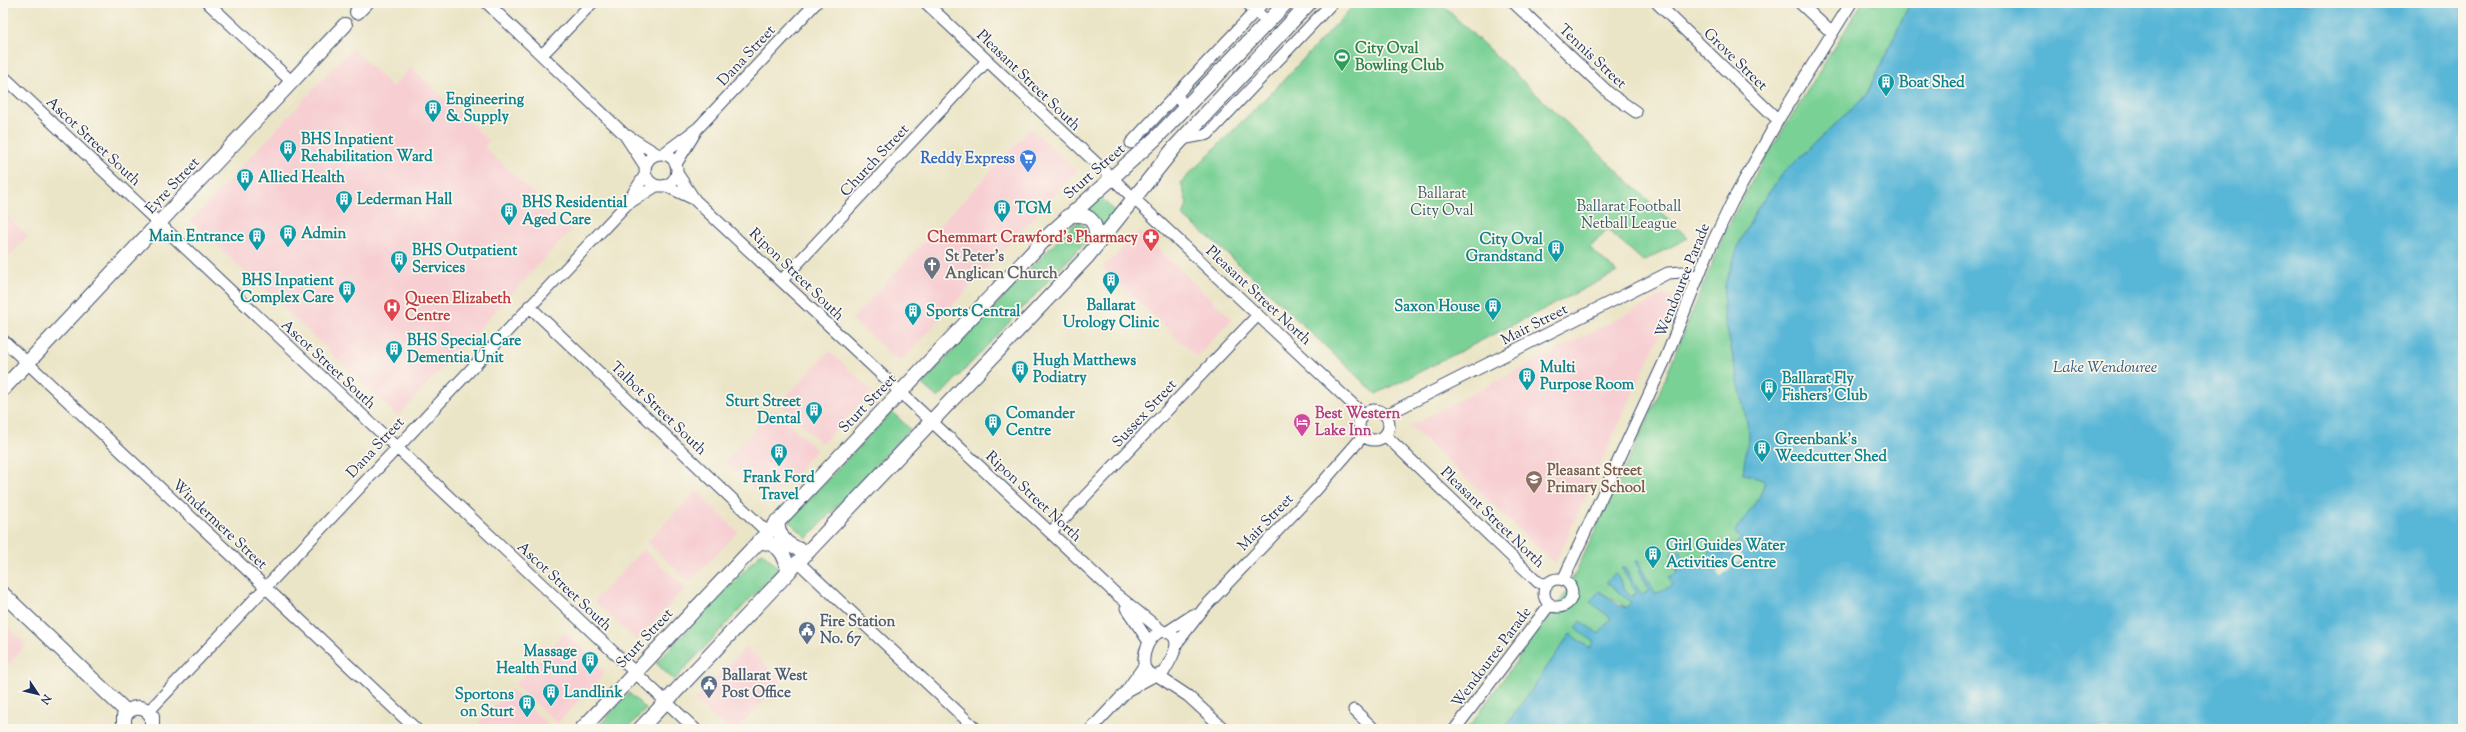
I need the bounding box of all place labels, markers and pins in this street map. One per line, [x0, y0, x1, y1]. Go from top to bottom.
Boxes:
place label: City Oval Bowling Club [1355, 39, 1444, 77]
sports icon: City Oval Bowling Club [1332, 47, 1352, 72]
building icon: Boat Shed [1876, 72, 1896, 97]
place label: Boat Shed [1899, 73, 1965, 94]
place label: Engineering & Supply [446, 90, 525, 128]
building icon: Engineering & Supply [423, 98, 443, 123]
place label: BHS Inpatient Rehabilitation Ward [301, 130, 433, 168]
building icon: BHS Inpatient Rehabilitation Ward [278, 138, 298, 163]
supermarket icon: Reddy Express [1018, 148, 1038, 173]
place label: Reddy Express [920, 149, 1015, 170]
building icon: Allied Health [235, 167, 255, 192]
place label: Allied Health [258, 168, 345, 189]
building icon: Lederman Hall [334, 189, 354, 214]
place label: Lederman Hall [357, 190, 453, 211]
place label: BHS Residential Aged Care [522, 193, 628, 231]
building icon: TGM [992, 198, 1012, 223]
place label: TGM [1015, 199, 1052, 220]
building icon: BHS Residential Aged Care [499, 201, 519, 226]
building icon: Admin [278, 223, 298, 248]
place label: Admin [301, 224, 347, 245]
building icon: Main Entrance [247, 226, 267, 251]
place label: Main Entrance [149, 227, 244, 248]
pharmacy icon: Chemmart Crawford's Pharmacy [1141, 227, 1161, 252]
place label: Chemmart Crawford's Pharmacy [927, 228, 1139, 249]
place label: City Oval Grandstand [1466, 230, 1544, 268]
building icon: City Oval Grandstand [1546, 238, 1566, 263]
place label: BHS Outpatient Services [412, 241, 518, 279]
place label: St Peter's Anglican Church [945, 247, 1058, 285]
building icon: BHS Outpatient Services [389, 249, 409, 274]
church icon: St Peter's Anglican Church [922, 255, 942, 280]
building icon: Ballarat Urology Clinic [1101, 270, 1121, 295]
place label: BHS Inpatient Complex Care [240, 271, 335, 309]
building icon: BHS Inpatient Complex Care [337, 279, 357, 304]
place label: Queen Elizabeth Centre [405, 289, 511, 327]
place label: Ballarat Urology Clinic [1063, 296, 1160, 334]
building icon: Saxon House [1483, 296, 1503, 321]
hospital icon: Queen Elizabeth Centre [382, 297, 402, 322]
place label: Saxon House [1394, 297, 1480, 318]
building icon: Sports Central [903, 301, 923, 326]
place label: Sports Central [926, 302, 1021, 323]
place label: BHS Special Care Dementia Unit [407, 331, 521, 369]
building icon: BHS Special Care Dementia Unit [384, 339, 404, 364]
place label: Hugh Matthews Podiatry [1033, 351, 1136, 389]
place label: Multi Purpose Room [1540, 358, 1635, 396]
building icon: Hugh Matthews Podiatry [1010, 359, 1030, 384]
building icon: Multi Purpose Room [1517, 366, 1537, 391]
place label: Ballarat Fly Fishers' Club [1782, 369, 1867, 407]
building icon: Ballarat Fly Fishers' Club [1759, 377, 1779, 402]
place label: Sturt Street Dental [726, 392, 802, 430]
building icon: Sturt Street Dental [804, 400, 824, 425]
place label: Comander Centre [1006, 404, 1075, 442]
place label: Best Western Lake Inn [1315, 404, 1400, 442]
building icon: Comander Centre [983, 412, 1003, 437]
hotel icon: Best Western Lake Inn [1292, 412, 1312, 437]
place label: Greenbank's Weedcutter Shed [1775, 430, 1888, 468]
building icon: Greenbank's Weedcutter Shed [1752, 438, 1772, 463]
building icon: Frank Ford Travel [769, 442, 789, 467]
place label: Pleasant Street Primary School [1547, 461, 1646, 499]
place label: Frank Ford Travel [743, 468, 815, 506]
school or university icon: Pleasant Street Primary School [1524, 469, 1544, 494]
place label: Girl Guides Water Activities Centre [1666, 536, 1786, 574]
building icon: Girl Guides Water Activities Centre [1643, 544, 1663, 569]
place label: Fire Station No. 67 [820, 612, 895, 650]
public building icon: Fire Station No. 67 [797, 620, 817, 645]
place label: Massage Health Fund [496, 642, 578, 680]
building icon: Massage Health Fund [580, 650, 600, 675]
place label: Ballarat West Post Office [722, 666, 808, 704]
public building icon: Ballarat West Post Office [699, 674, 719, 699]
building icon: Landlink [541, 682, 561, 707]
place label: Landlink [564, 683, 623, 704]
place label: Sportons on Sturt [455, 685, 515, 723]
building icon: Sportons on Sturt [517, 693, 537, 718]

